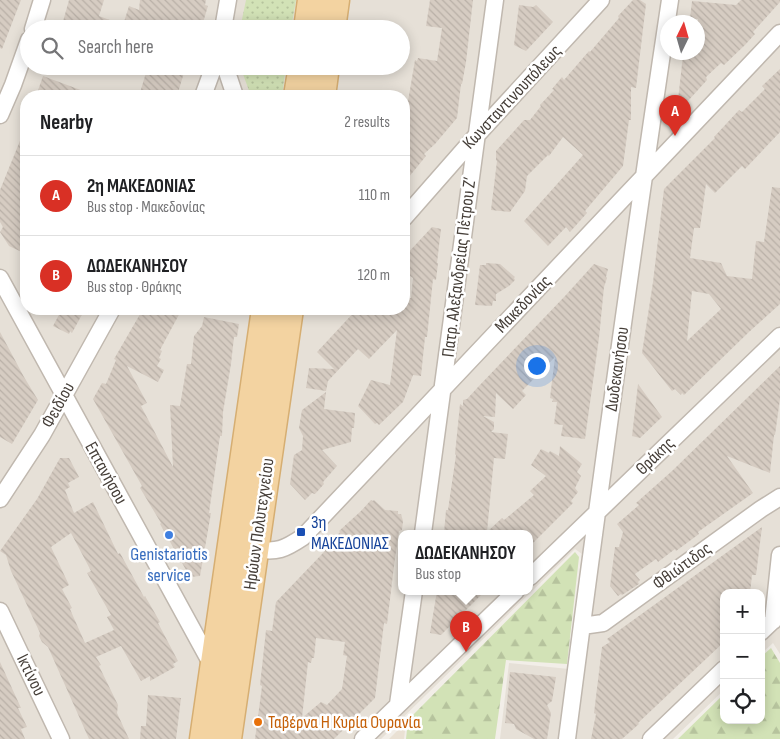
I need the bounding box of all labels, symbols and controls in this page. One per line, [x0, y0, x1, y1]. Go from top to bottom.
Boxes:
north arrow [660, 15, 705, 60]
search box [20, 20, 410, 75]
icon: search [38, 34, 66, 62]
text: Search here [78, 36, 154, 59]
street label: Κωνσταντινουπόλεως [458, 40, 566, 154]
pin: A [659, 95, 691, 136]
text: Nearby [40, 110, 93, 135]
text: 2 results [344, 113, 390, 132]
text: 2η ΜΑΚΕΔΟΝΙΑΣ [87, 175, 195, 198]
street label: Πατρ. Αλεξανδρείας Πέτρου Ζ’ [438, 176, 480, 358]
text: A [52, 186, 60, 205]
text: 110 m [359, 186, 390, 205]
text: Bus stop · Μακεδονίας [87, 198, 205, 217]
text: ΔΩΔΕΚΑΝΗΣΟΥ [87, 255, 187, 278]
text: B [52, 266, 60, 285]
text: 120 m [358, 266, 390, 285]
street label: Μακεδονίας [490, 271, 556, 337]
text: Bus stop · Θράκης [87, 278, 182, 297]
street label: Δωδεκανήσου [601, 326, 633, 412]
your location [524, 353, 550, 379]
street label: Φειδίου [37, 378, 79, 432]
street label: Θράκης [631, 433, 679, 479]
street label: Επτανήσου [80, 438, 132, 508]
street label: Ηρώων Πολυτεχνείου [239, 457, 279, 591]
place label: 3η ΜΑΚΕΔΟΝΙΑΣ [311, 512, 389, 554]
marker: 3η ΜΑΚΕΔΟΝΙΑΣ [295, 526, 307, 538]
marker: Genistariotis service [163, 529, 175, 541]
popup [398, 530, 533, 595]
street label: Φθιώτιδος [649, 538, 715, 594]
text: ΔΩΔΕΚΑΝΗΣΟΥ [415, 542, 516, 565]
place label: Genistariotis service [130, 544, 208, 586]
text: Bus stop [415, 565, 461, 584]
map controls [720, 589, 765, 724]
button: + [720, 589, 765, 634]
pin: B [450, 611, 482, 652]
button: − [720, 634, 765, 679]
street label: Ικτίνου [12, 651, 50, 699]
button: locate [720, 679, 765, 724]
place label: Ταβέρνα Η Κυρία Ουρανία [268, 712, 421, 733]
marker: Ταβέρνα Η Κυρία Ουρανία [252, 716, 264, 728]

